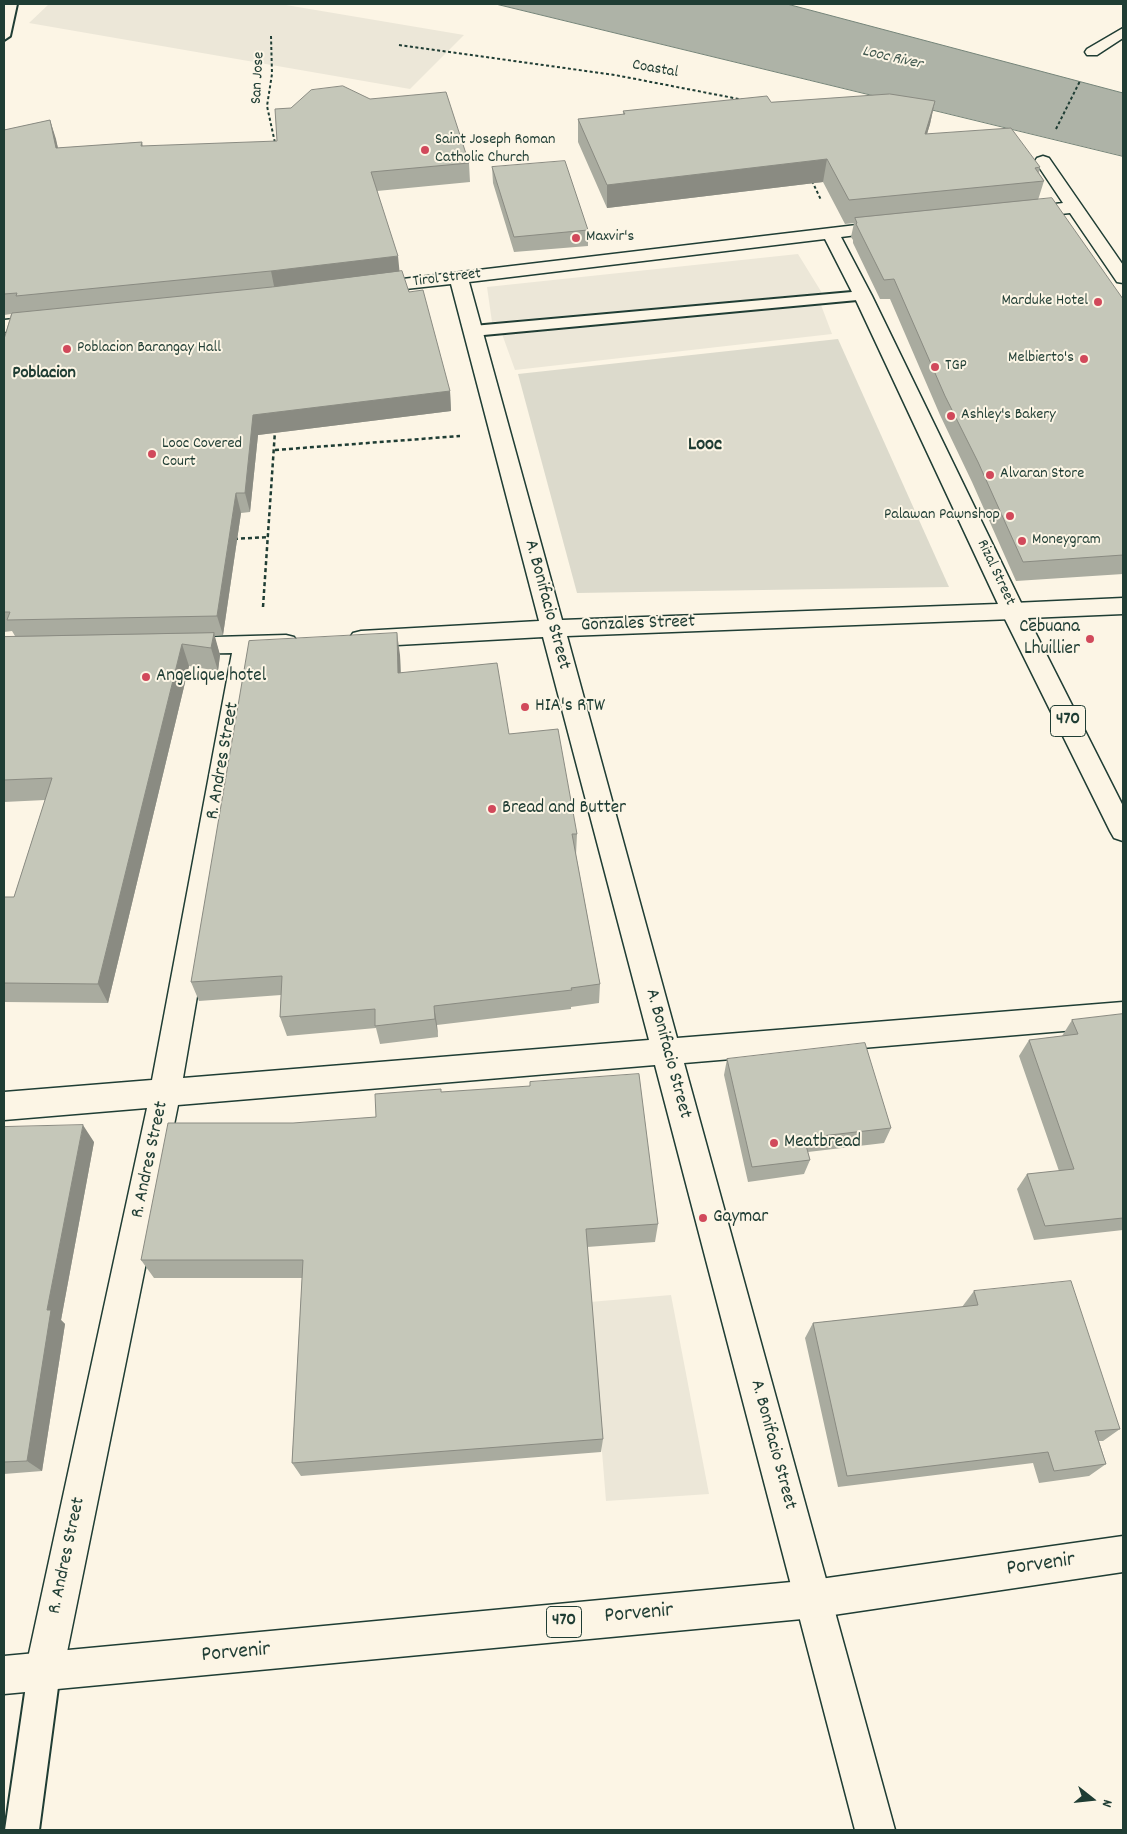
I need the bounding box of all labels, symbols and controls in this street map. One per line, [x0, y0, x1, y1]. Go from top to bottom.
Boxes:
water label: Looc River [860, 43, 924, 75]
street label: San Jose [248, 51, 270, 105]
street label: Coastal [630, 57, 680, 83]
place label: Saint Joseph Roman Catholic Church [435, 131, 555, 169]
marker: Saint Joseph Roman Catholic Church [419, 144, 431, 156]
place label: Maxvir's [586, 228, 634, 248]
marker: Maxvir's [570, 232, 582, 244]
street label: Tirol Street [412, 265, 482, 293]
place label: Marduke Hotel [1001, 292, 1088, 312]
marker: Marduke Hotel [1092, 296, 1104, 308]
place label: Poblacion Barangay Hall [77, 339, 221, 359]
marker: Poblacion Barangay Hall [61, 343, 73, 355]
place label: Melbierto's [1008, 349, 1074, 369]
marker: Melbierto's [1078, 353, 1090, 365]
place label: TGP [945, 357, 967, 377]
marker: TGP [929, 361, 941, 373]
district label: Poblacion [12, 364, 76, 386]
place label: Ashley's Bakery [961, 406, 1056, 426]
marker: Ashley's Bakery [945, 410, 957, 422]
district label: Looc [688, 434, 722, 458]
place label: Looc Covered Court [162, 435, 242, 473]
marker: Looc Covered Court [146, 448, 158, 460]
place label: Alvaran Store [1000, 465, 1084, 485]
marker: Alvaran Store [984, 469, 996, 481]
place label: Palawan Pawnshop [884, 506, 1000, 526]
marker: Palawan Pawnshop [1004, 510, 1016, 522]
place label: Moneygram [1032, 531, 1101, 551]
marker: Moneygram [1016, 535, 1028, 547]
street label: Rizal Street [971, 537, 1019, 609]
street label: A. Bonifacio Street [518, 538, 574, 672]
street label: Gonzales Street [580, 612, 696, 638]
place label: Cebuana Lhuillier [1019, 617, 1080, 661]
marker: Cebuana Lhuillier [1084, 633, 1096, 645]
place label: Angelique hotel [156, 666, 266, 688]
marker: Angelique hotel [140, 671, 152, 683]
place label: HIA's RTW [535, 696, 605, 718]
street label: R. Andres Street [202, 701, 246, 821]
marker: HIA's RTW [519, 701, 531, 713]
road number: 470 [1050, 706, 1086, 736]
place label: Bread and Butter [502, 798, 626, 820]
marker: Bread and Butter [486, 803, 498, 815]
street label: A. Bonifacio Street [639, 987, 695, 1121]
street label: R. Andres Street [128, 1100, 174, 1220]
place label: Meatbread [784, 1132, 861, 1154]
marker: Meatbread [768, 1137, 780, 1149]
place label: Gaymar [713, 1207, 768, 1229]
marker: Gaymar [697, 1212, 709, 1224]
street label: A. Bonifacio Street [744, 1378, 800, 1512]
street label: R. Andres Street [45, 1496, 91, 1616]
street label: Porvenir [1005, 1548, 1077, 1584]
street label: Porvenir [603, 1599, 675, 1631]
road number: 470 [546, 1606, 582, 1638]
street label: Porvenir [200, 1638, 272, 1670]
north arrow [1067, 1774, 1117, 1824]
text: N [1096, 1797, 1117, 1809]

